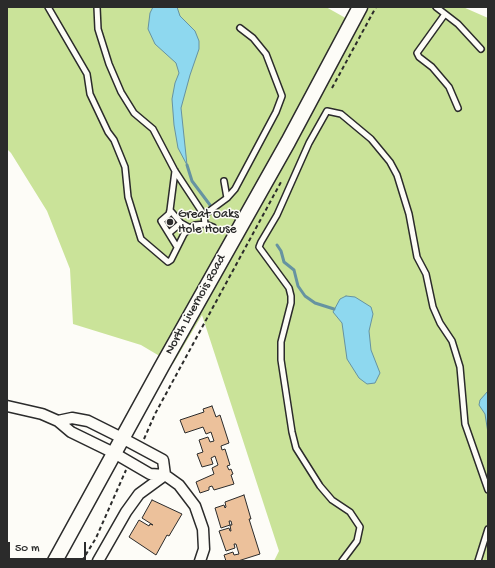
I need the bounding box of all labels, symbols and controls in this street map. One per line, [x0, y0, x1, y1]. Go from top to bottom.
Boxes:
place label: Great Oaks Hole House [178, 207, 239, 238]
marker: Great Oaks Hole House [165, 217, 175, 227]
street label: North Livernois Road [162, 252, 230, 358]
scale bar [10, 534, 88, 560]
text: 50 m [15, 542, 40, 556]

